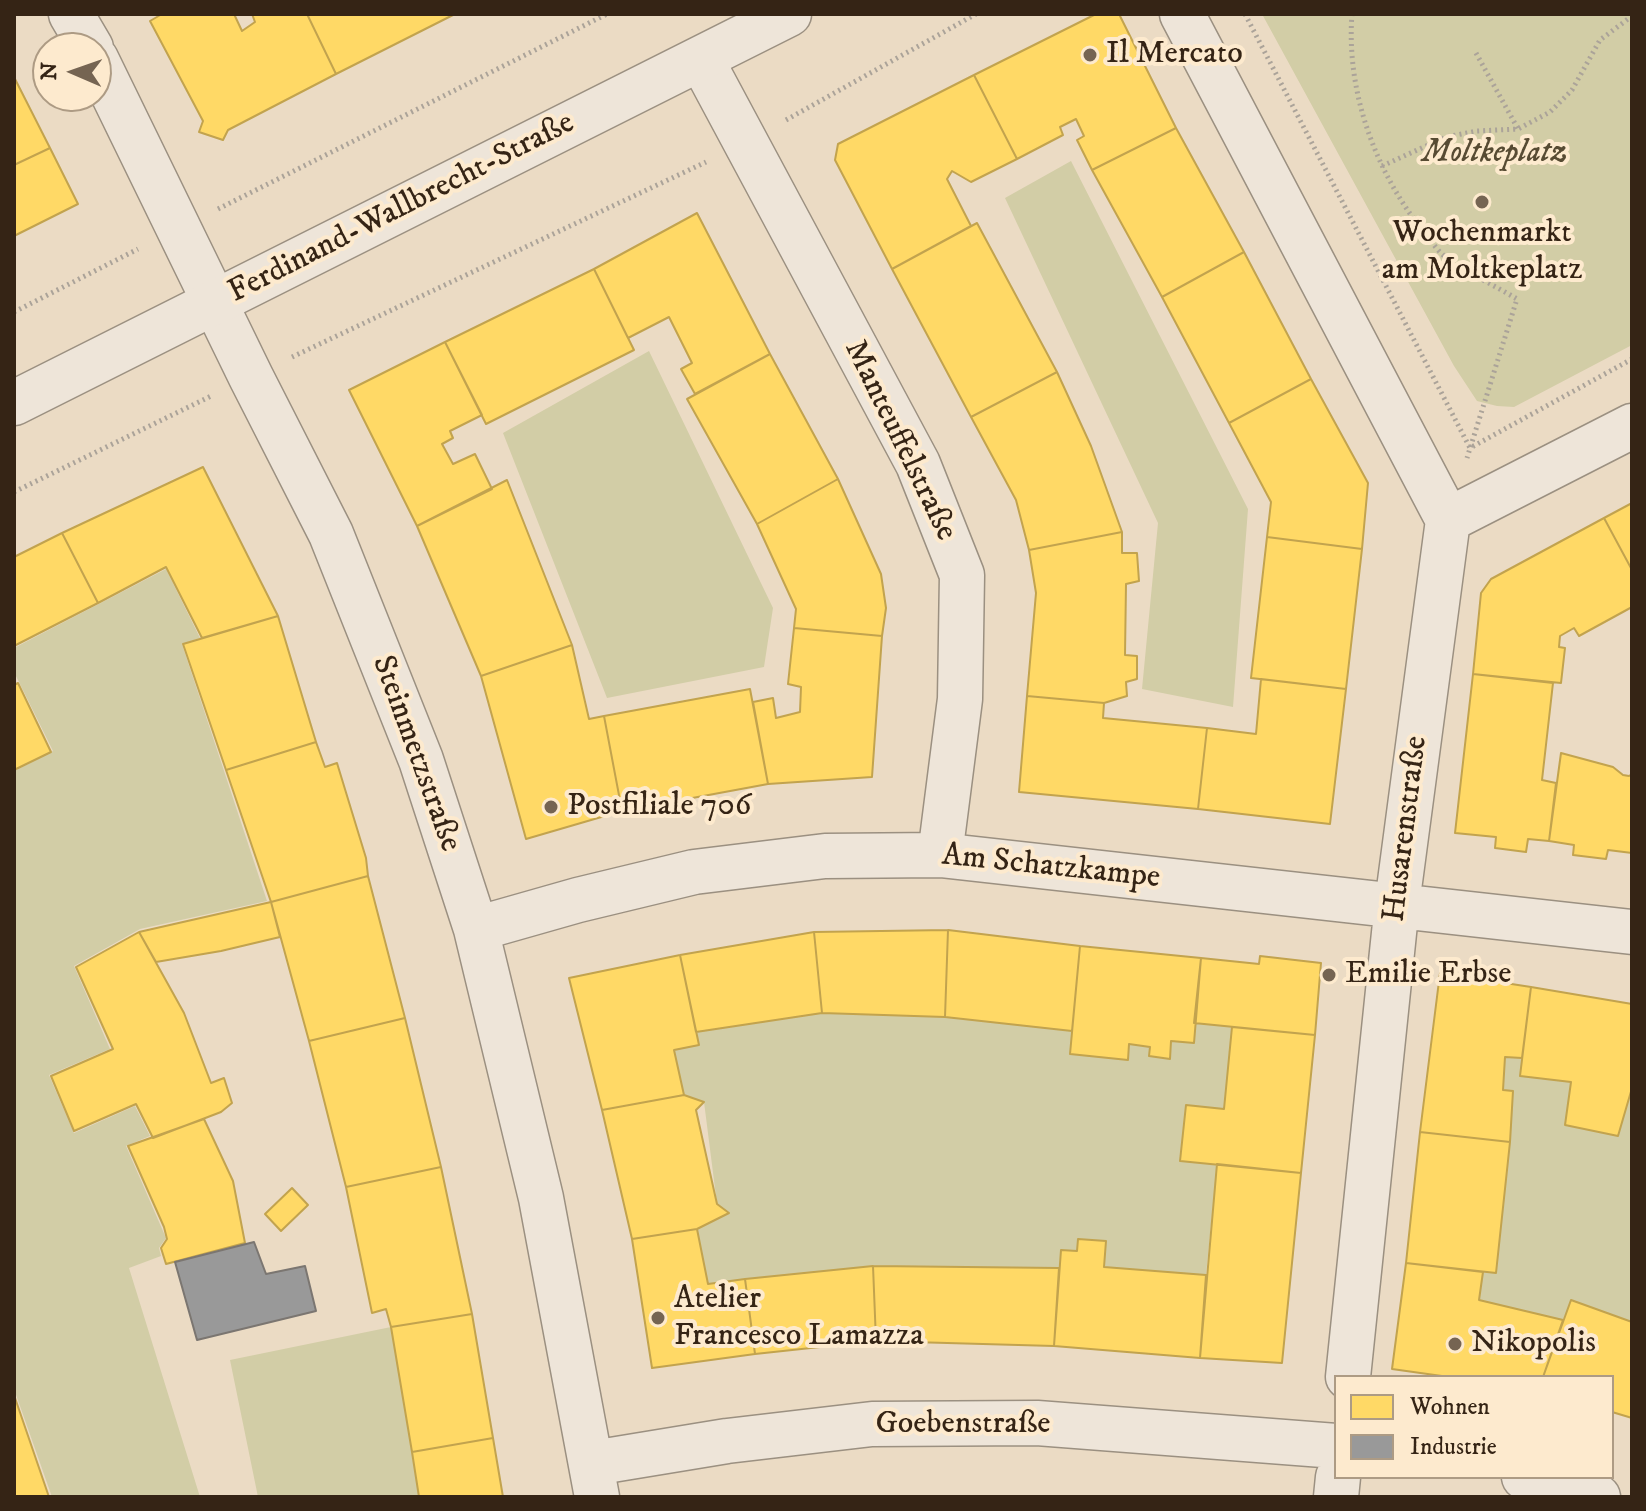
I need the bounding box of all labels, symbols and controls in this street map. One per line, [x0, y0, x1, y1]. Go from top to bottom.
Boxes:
north arrow [32, 32, 112, 112]
place label: Il Mercato [1106, 36, 1243, 74]
marker: Il Mercato [1081, 46, 1099, 64]
text: N [36, 62, 63, 81]
street label: Ferdinand-Wallbrecht-Straße [223, 105, 581, 313]
park label: Moltkeplatz [1422, 135, 1568, 173]
marker: Wochenmarkt am Moltkeplatz [1473, 193, 1491, 211]
place label: Wochenmarkt am Moltkeplatz [1382, 215, 1582, 290]
street label: Manteuffelstraße [834, 335, 964, 547]
street label: Steinmetzstraße [362, 651, 468, 857]
street label: Husarenstraße [1377, 734, 1437, 924]
place label: Postfiliale 706 [567, 788, 751, 826]
marker: Postfiliale 706 [542, 798, 560, 816]
street label: Am Schatzkampe [940, 837, 1162, 899]
place label: Emilie Erbse [1345, 956, 1511, 994]
marker: Emilie Erbse [1320, 966, 1338, 984]
place label: Atelier Francesco Lamazza [674, 1281, 924, 1356]
marker: Atelier Francesco Lamazza [649, 1309, 667, 1327]
place label: Nikopolis [1471, 1325, 1596, 1363]
marker: Nikopolis [1446, 1335, 1464, 1353]
legend [1334, 1375, 1614, 1479]
text: Wohnen [1410, 1392, 1490, 1422]
street label: Goebenstraße [875, 1406, 1051, 1444]
text: Industrie [1410, 1432, 1497, 1462]

